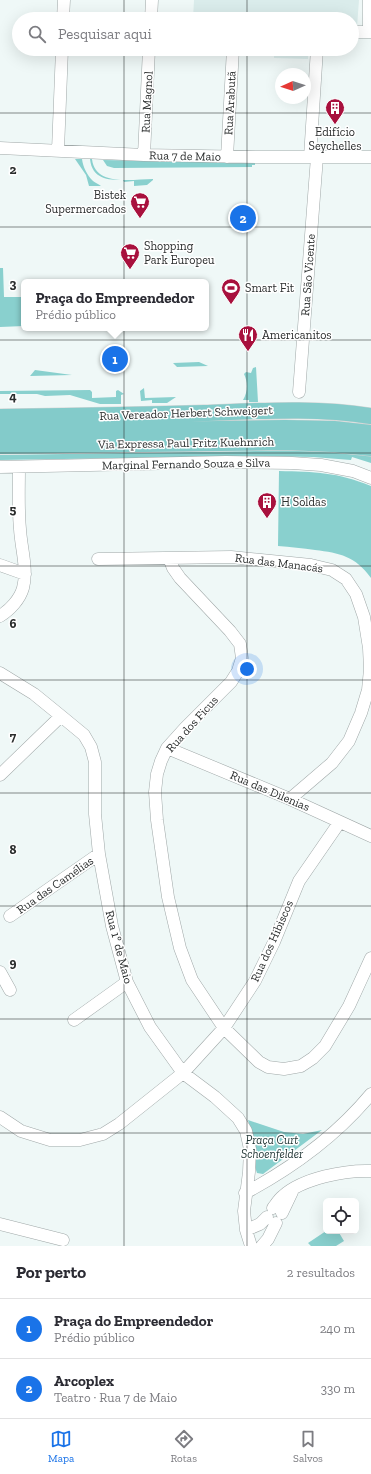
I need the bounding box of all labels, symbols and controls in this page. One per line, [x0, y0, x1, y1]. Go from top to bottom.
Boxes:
search box [12, 12, 359, 56]
icon: search [26, 23, 48, 45]
text: Pesquisar aqui [58, 25, 152, 43]
north arrow [275, 68, 311, 104]
street label: Rua Arabutã [221, 70, 239, 135]
street label: Rua Magnol [138, 71, 156, 133]
building icon: Edifício Seychelles [324, 97, 346, 125]
place label: Edifício Seychelles [309, 125, 361, 153]
street label: Rua 7 de Maio [149, 148, 221, 164]
text: 2 [10, 162, 17, 177]
place label: Bistek Supermercados [45, 188, 127, 216]
supermarket icon: Bistek Supermercados [129, 191, 151, 219]
pin: 2 [230, 203, 256, 233]
street label: Rua São Vicente [298, 233, 318, 317]
place label: Shopping Park Europeu [144, 239, 215, 267]
supermarket icon: Shopping Park Europeu [119, 242, 141, 270]
text: 3 [10, 276, 17, 291]
sports icon: Smart Fit [220, 277, 242, 305]
popup [21, 279, 209, 331]
place label: Smart Fit [245, 281, 295, 295]
text: Praça do Empreendedor [35, 289, 195, 307]
text: Prédio público [35, 307, 116, 322]
restaurant icon: Americanitos [237, 324, 259, 352]
place label: Americanitos [262, 328, 332, 342]
pin: 1 [102, 344, 128, 374]
text: 4 [9, 389, 17, 404]
street label: Rua Vereador Herbert Schweigert [99, 403, 274, 423]
street label: Via Expressa Paul Fritz Kuehnrich [97, 434, 275, 452]
street label: Marginal Fernando Souza e Silva [102, 456, 271, 472]
building icon: H Soldas [256, 491, 278, 519]
place label: H Soldas [281, 495, 326, 509]
text: 5 [10, 502, 17, 517]
street label: Rua das Manacás [234, 551, 324, 575]
text: 6 [10, 616, 17, 631]
your location [237, 659, 257, 679]
street label: Rua dos Ficus [163, 693, 221, 755]
text: 7 [10, 729, 17, 744]
street label: Rua das Dilenias [228, 768, 312, 814]
text: 8 [9, 842, 17, 857]
street label: Rua das Camélias [14, 853, 96, 917]
street label: Rua dos Hibiscos [248, 898, 296, 984]
street label: Rua 1º de Maio [102, 909, 136, 985]
text: 9 [10, 955, 17, 970]
park label: Praça Curt Schoenfelder [241, 1133, 304, 1161]
map controls [323, 1198, 359, 1234]
button: locate [323, 1198, 359, 1234]
text: Por perto [16, 1262, 86, 1282]
text: 2 resultados [287, 1265, 355, 1280]
text: Praça do Empreendedor [54, 1312, 213, 1330]
text: 1 [26, 1321, 32, 1336]
text: 240 m [320, 1321, 355, 1336]
text: Prédio público [54, 1330, 135, 1345]
text: Arcoplex [54, 1372, 114, 1390]
text: 2 [26, 1381, 32, 1396]
text: 330 m [321, 1381, 355, 1396]
text: Teatro · Rua 7 de Maio [54, 1390, 177, 1405]
tab: Mapa [48, 1428, 74, 1465]
tab: Rotas [170, 1428, 197, 1465]
tab: Salvos [293, 1428, 323, 1465]

